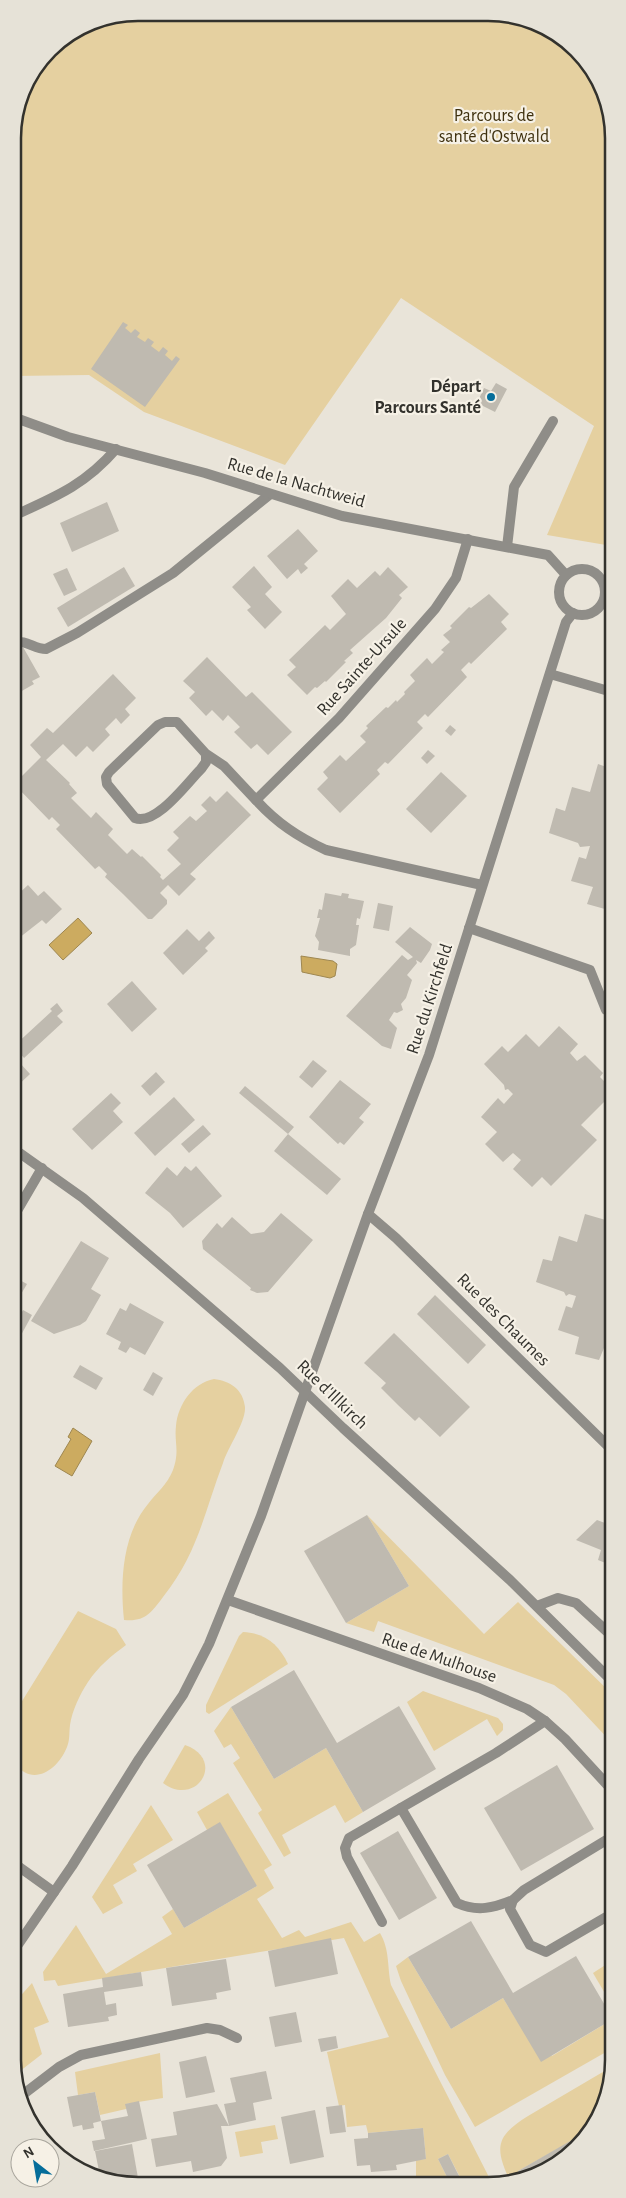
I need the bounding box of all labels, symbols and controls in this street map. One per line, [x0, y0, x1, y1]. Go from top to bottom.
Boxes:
park label: Parcours de santé d'Ostwald [439, 107, 549, 146]
place label: Départ Parcours Santé [374, 378, 481, 417]
marker: Départ Parcours Santé [485, 391, 497, 403]
street label: Rue de la Nachtweid [225, 455, 367, 511]
street label: Rue Sainte-Ursule [314, 615, 410, 719]
street label: Rue du Kirchfeld [404, 942, 456, 1056]
street label: Rue des Chaumes [453, 1270, 553, 1370]
street label: Rue d'Illkirch [293, 1357, 371, 1433]
street label: Rue de Mulhouse [379, 1630, 499, 1686]
north arrow [10, 2138, 60, 2188]
text: N [21, 2144, 37, 2161]

